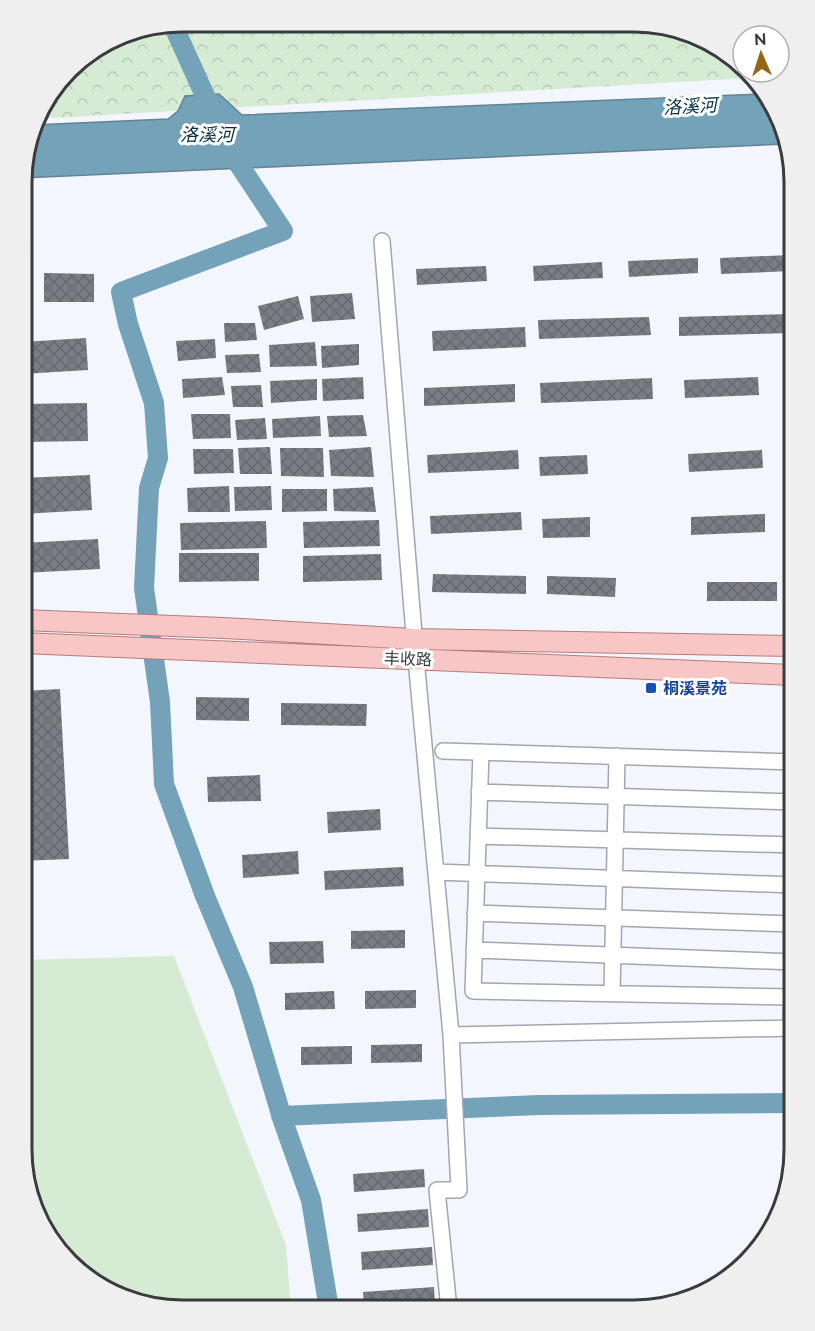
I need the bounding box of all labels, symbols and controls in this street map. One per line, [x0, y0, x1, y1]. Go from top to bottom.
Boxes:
north arrow [731, 24, 791, 84]
text: N [754, 30, 767, 49]
water label: 洛溪河 [662, 94, 721, 118]
water label: 洛溪河 [180, 124, 237, 145]
street label: 丰收路 [384, 649, 432, 669]
place label: 桐溪景苑 [663, 679, 727, 698]
marker: 桐溪景苑 [644, 681, 658, 695]

